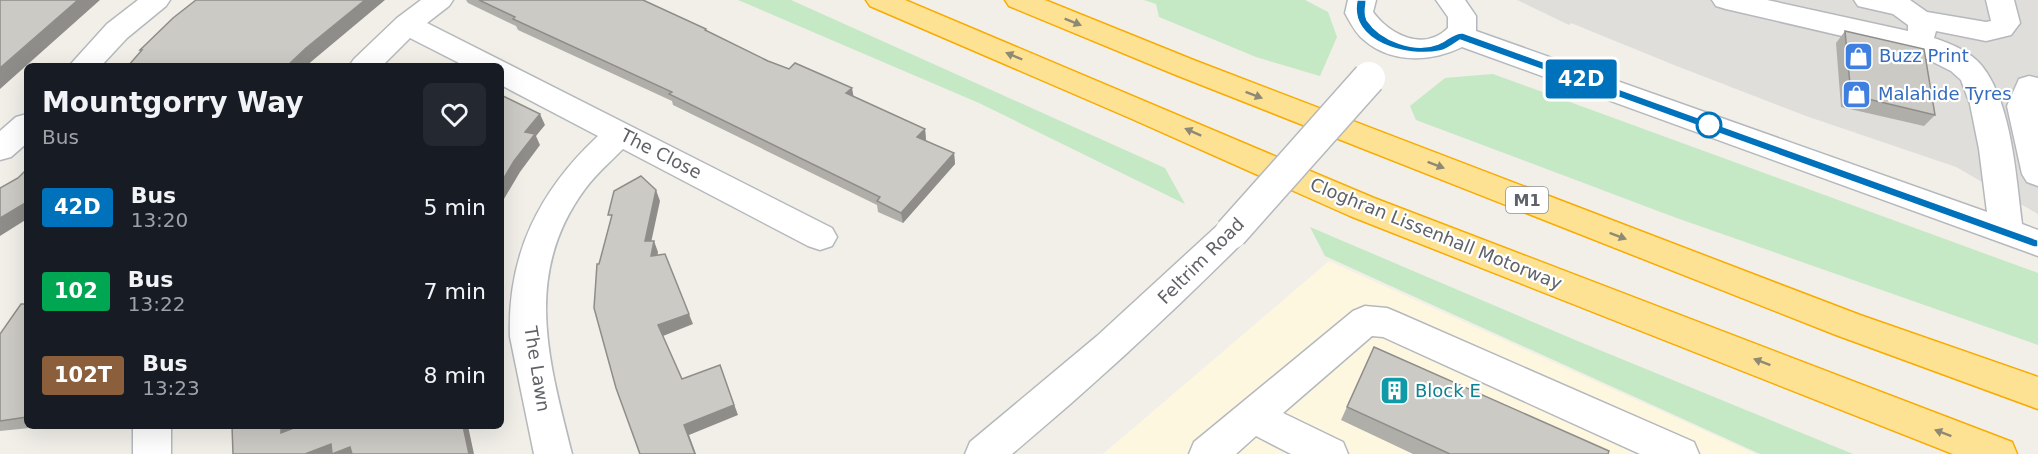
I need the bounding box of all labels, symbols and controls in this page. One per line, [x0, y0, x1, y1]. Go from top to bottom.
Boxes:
one-way arrow [1065, 17, 1083, 27]
shop icon: Buzz Print [1842, 40, 1874, 72]
place label: Buzz Print [1879, 45, 1969, 66]
one-way arrow [1004, 51, 1022, 61]
line badge: 42D [1546, 60, 1616, 98]
text: 42D [1558, 67, 1604, 91]
shop icon: Malahide Tyres [1841, 78, 1873, 110]
button: heart [423, 83, 486, 146]
place label: Malahide Tyres [1878, 83, 2012, 104]
text: Mountgorry Way [42, 86, 303, 119]
one-way arrow [1245, 90, 1263, 100]
unlabelled marker [1696, 112, 1722, 138]
street label: The Close [616, 124, 705, 183]
text: Bus [42, 125, 79, 149]
one-way arrow [1185, 128, 1202, 137]
one-way arrow [1427, 161, 1445, 170]
street label: Cloghran Lissenhall Motorway [1307, 173, 1566, 294]
text: Bus [131, 183, 176, 208]
road number: M1 [1506, 187, 1548, 213]
text: 42D [54, 195, 101, 219]
text: 5 min [424, 195, 486, 220]
text: 13:20 [131, 208, 188, 232]
street label: Feltrim Road [1153, 213, 1248, 308]
one-way arrow [1609, 231, 1627, 241]
text: Bus [128, 267, 173, 292]
text: 102 [54, 279, 98, 303]
text: 7 min [424, 279, 486, 304]
text: 13:22 [128, 292, 185, 316]
street label: The Lawn [520, 324, 555, 413]
text: Bus [142, 351, 188, 376]
one-way arrow [1752, 357, 1770, 367]
text: 102T [54, 363, 112, 387]
text: 8 min [424, 363, 486, 388]
building icon: Block E [1378, 375, 1410, 407]
text: 13:23 [142, 376, 200, 400]
place label: Block E [1415, 380, 1481, 401]
one-way arrow [1934, 428, 1952, 438]

